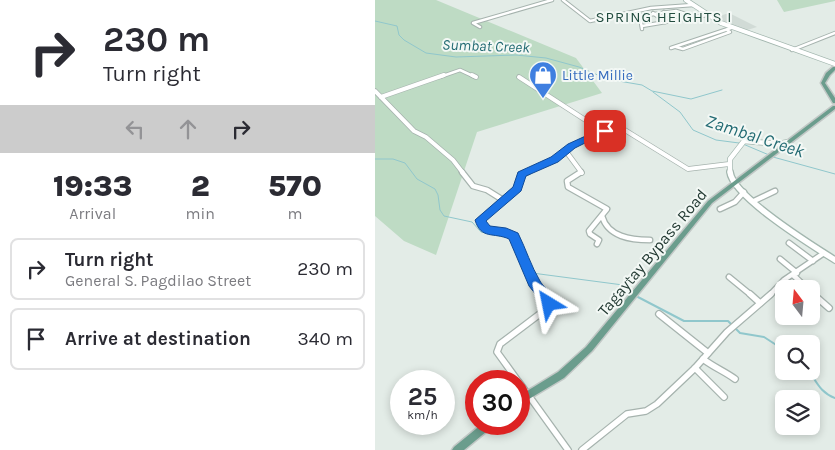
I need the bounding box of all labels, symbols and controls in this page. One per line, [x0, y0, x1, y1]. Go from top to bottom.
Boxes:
district label: SPRING HEIGHTS I [596, 8, 732, 26]
text: 230 m [103, 19, 210, 60]
icon: right [20, 20, 85, 85]
water label: Sumbat Creek [442, 35, 530, 57]
shop icon: Little Millie [528, 60, 558, 99]
text: Turn right [103, 61, 201, 87]
place label: Little Millie [562, 67, 633, 84]
pin [584, 110, 626, 152]
water label: Zambal Creek [703, 110, 808, 163]
icon: left [121, 115, 149, 143]
icon: ahead [174, 115, 202, 143]
icon: right [227, 115, 255, 143]
icon: arrive [591, 117, 619, 145]
text: 19:33 [53, 168, 132, 204]
text: 2 [191, 168, 210, 204]
text: 570 [268, 168, 322, 204]
street label: Tagaytay Bypass Road [594, 185, 711, 320]
text: Arrival [69, 204, 116, 223]
text: min [185, 204, 215, 223]
text: m [287, 204, 302, 223]
text: Turn right [65, 249, 154, 271]
icon: right [22, 255, 50, 283]
text: 230 m [297, 258, 353, 280]
text: General S. Pagdilao Street [65, 271, 251, 290]
position arrow [522, 277, 574, 329]
north arrow [775, 280, 820, 325]
map controls [775, 280, 820, 435]
icon: arrive [22, 325, 50, 353]
text: Arrive at destination [65, 328, 251, 350]
text: 340 m [298, 328, 353, 350]
button: search [775, 335, 820, 380]
speed limit sign: 30 [465, 370, 530, 435]
text: 25 [408, 382, 437, 411]
button: layers [775, 390, 820, 435]
text: km/h [407, 408, 438, 422]

